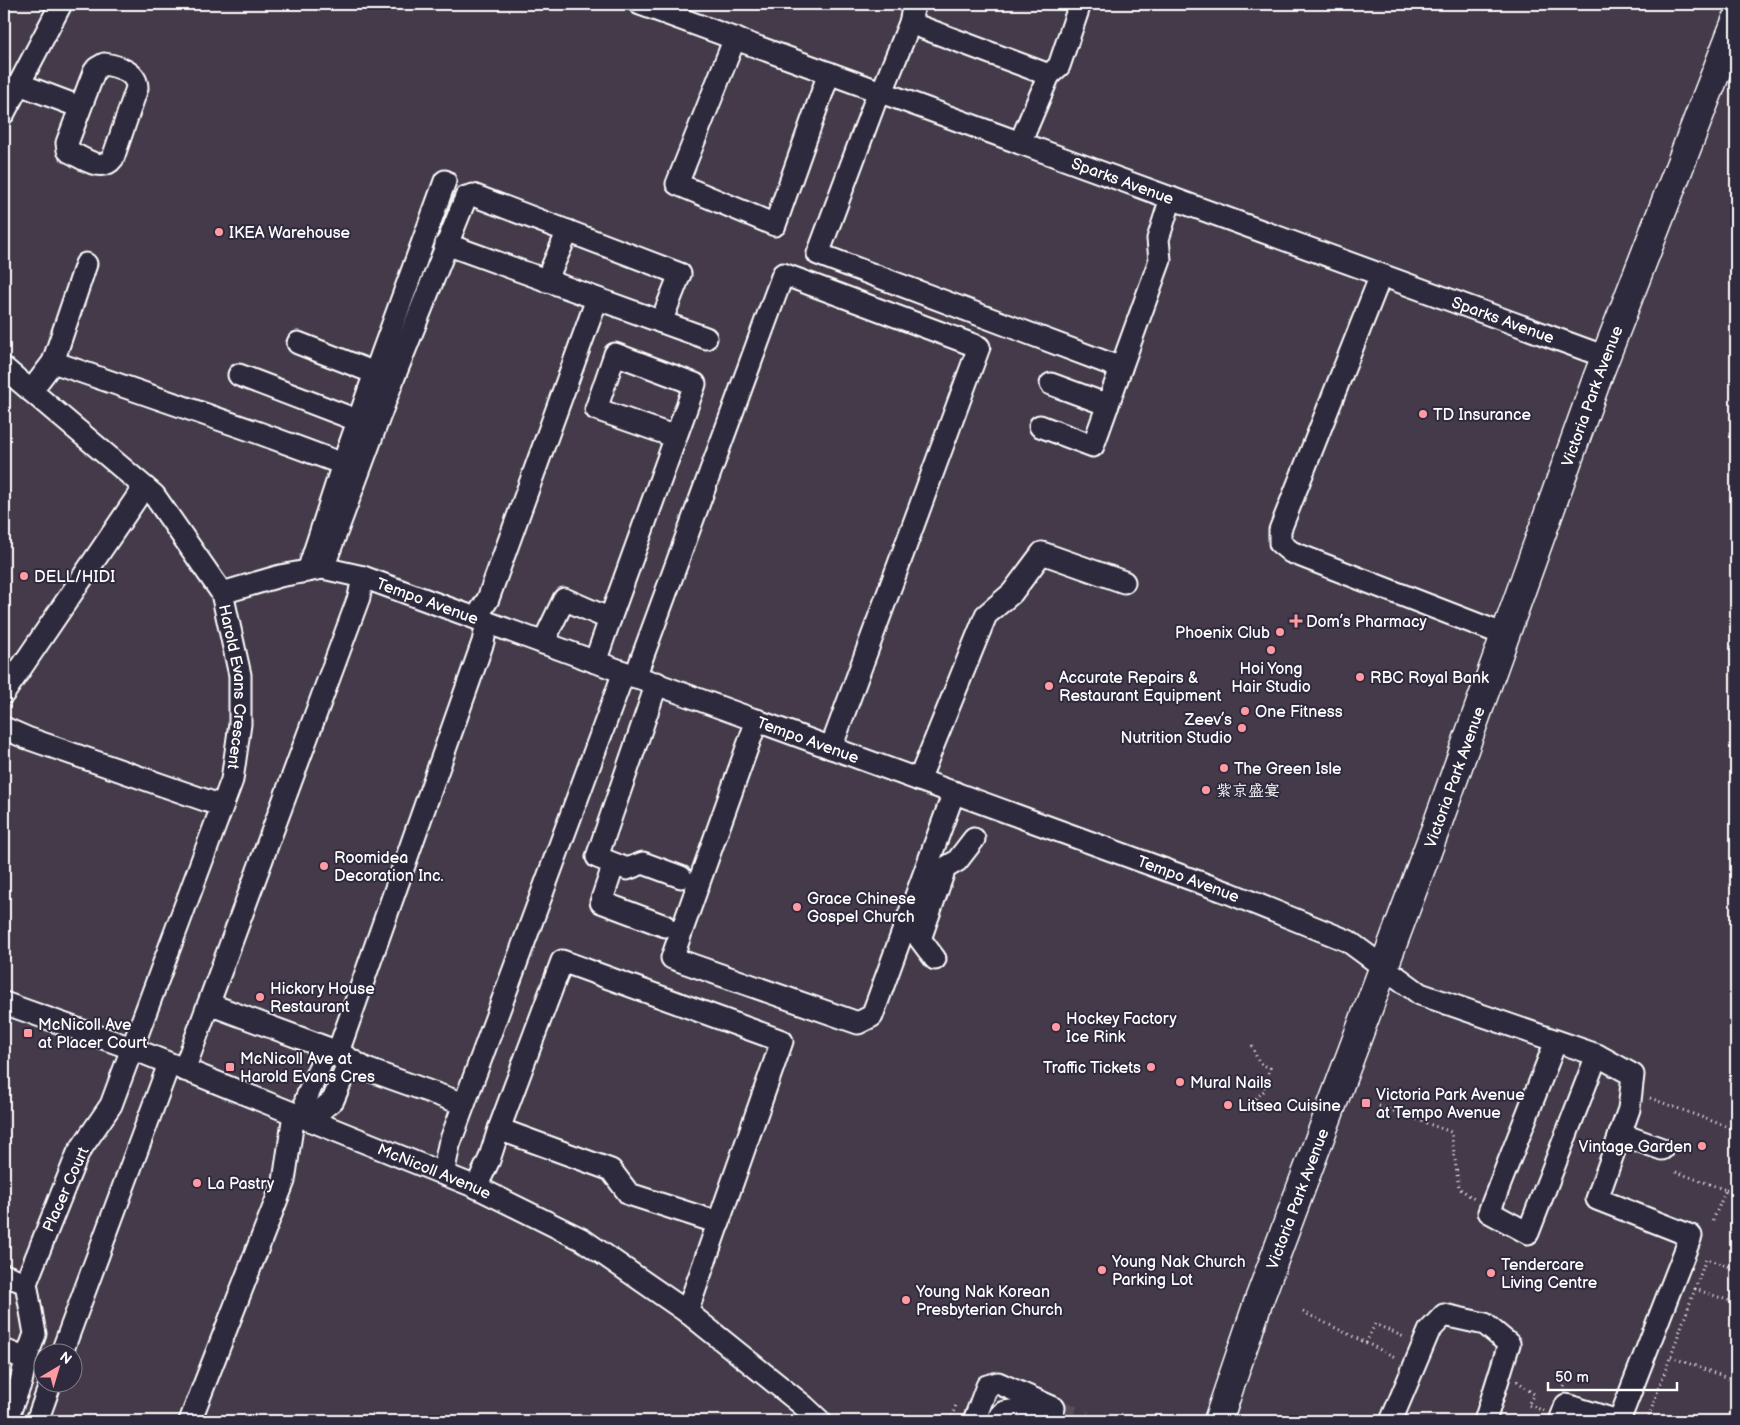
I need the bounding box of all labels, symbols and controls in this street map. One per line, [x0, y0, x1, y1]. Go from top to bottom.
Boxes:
street label: Sparks Avenue [1068, 154, 1177, 209]
place label: IKEA Warehouse [229, 224, 351, 243]
marker: IKEA Warehouse [213, 226, 225, 238]
street label: Sparks Avenue [1449, 293, 1557, 348]
street label: Victoria Park Avenue [1558, 323, 1628, 470]
place label: TD Insurance [1433, 406, 1531, 425]
marker: TD Insurance [1417, 408, 1429, 420]
place label: DELL/HIDI [34, 568, 115, 587]
marker: DELL/HIDI [18, 570, 30, 582]
street label: Tempo Avenue [374, 575, 481, 629]
street label: Harold Evans Crescent [214, 603, 248, 770]
place label: Dom’s Pharmacy [1306, 613, 1427, 632]
marker: Dom’s Pharmacy [1290, 615, 1302, 627]
place label: Phoenix Club [1175, 624, 1270, 643]
marker: Phoenix Club [1274, 626, 1286, 638]
marker: Hoi Yong Hair Studio [1265, 644, 1277, 656]
place label: Hoi Yong Hair Studio [1231, 660, 1311, 697]
place label: Accurate Repairs & Restaurant Equipment [1059, 669, 1222, 706]
place label: RBC Royal Bank [1370, 669, 1489, 688]
marker: RBC Royal Bank [1354, 671, 1366, 683]
marker: Accurate Repairs & Restaurant Equipment [1043, 680, 1055, 692]
place label: One Fitness [1255, 703, 1343, 722]
street label: Victoria Park Avenue [1421, 704, 1490, 851]
marker: One Fitness [1239, 705, 1251, 717]
place label: Zeev’s Nutrition Studio [1120, 711, 1232, 748]
street label: Tempo Avenue [754, 714, 862, 768]
marker: Zeev’s Nutrition Studio [1236, 722, 1248, 734]
place label: The Green Isle [1234, 760, 1342, 779]
marker: The Green Isle [1218, 762, 1230, 774]
place label: 紫京盛宴 [1216, 782, 1280, 801]
marker: 紫京盛宴 [1200, 784, 1212, 796]
place label: Roomidea Decoration Inc. [334, 849, 444, 886]
street label: Tempo Avenue [1134, 852, 1242, 907]
marker: Roomidea Decoration Inc. [318, 860, 330, 872]
place label: Grace Chinese Gospel Church [807, 890, 916, 927]
marker: Grace Chinese Gospel Church [791, 901, 803, 913]
place label: Hickory House Restaurant [270, 980, 375, 1017]
marker: Hickory House Restaurant [254, 991, 266, 1003]
place label: Hockey Factory Ice Rink [1066, 1010, 1177, 1047]
place label: McNicoll Ave at Placer Court [38, 1016, 147, 1053]
marker: Hockey Factory Ice Rink [1050, 1021, 1062, 1033]
marker: McNicoll Ave at Placer Court [22, 1027, 34, 1039]
place label: McNicoll Ave at Harold Evans Cres [240, 1050, 375, 1087]
place label: Traffic Tickets [1043, 1059, 1141, 1078]
marker: McNicoll Ave at Harold Evans Cres [224, 1061, 236, 1073]
marker: Traffic Tickets [1145, 1061, 1157, 1073]
place label: Mural Nails [1190, 1074, 1272, 1093]
marker: Mural Nails [1174, 1076, 1186, 1088]
place label: Victoria Park Avenue at Tempo Avenue [1376, 1086, 1525, 1123]
place label: Litsea Cuisine [1238, 1097, 1341, 1116]
marker: Victoria Park Avenue at Tempo Avenue [1360, 1097, 1372, 1109]
marker: Litsea Cuisine [1222, 1099, 1234, 1111]
street label: Victoria Park Avenue [1263, 1126, 1334, 1272]
place label: Vintage Garden [1579, 1138, 1692, 1157]
street label: McNicoll Avenue [374, 1140, 494, 1204]
marker: Vintage Garden [1696, 1140, 1708, 1152]
street label: Placer Court [39, 1144, 94, 1235]
place label: La Pastry [207, 1175, 275, 1194]
marker: La Pastry [191, 1177, 203, 1189]
place label: Young Nak Church Parking Lot [1111, 1253, 1246, 1290]
place label: Tendercare Living Centre [1501, 1256, 1598, 1293]
marker: Young Nak Church Parking Lot [1096, 1264, 1108, 1276]
marker: Tendercare Living Centre [1485, 1267, 1497, 1279]
place label: Young Nak Korean Presbyterian Church [915, 1283, 1063, 1320]
marker: Young Nak Korean Presbyterian Church [900, 1294, 912, 1306]
north arrow [32, 1342, 82, 1392]
text: N [56, 1348, 75, 1368]
scale bar [1548, 1360, 1676, 1392]
text: 50 m [1555, 1368, 1589, 1387]

